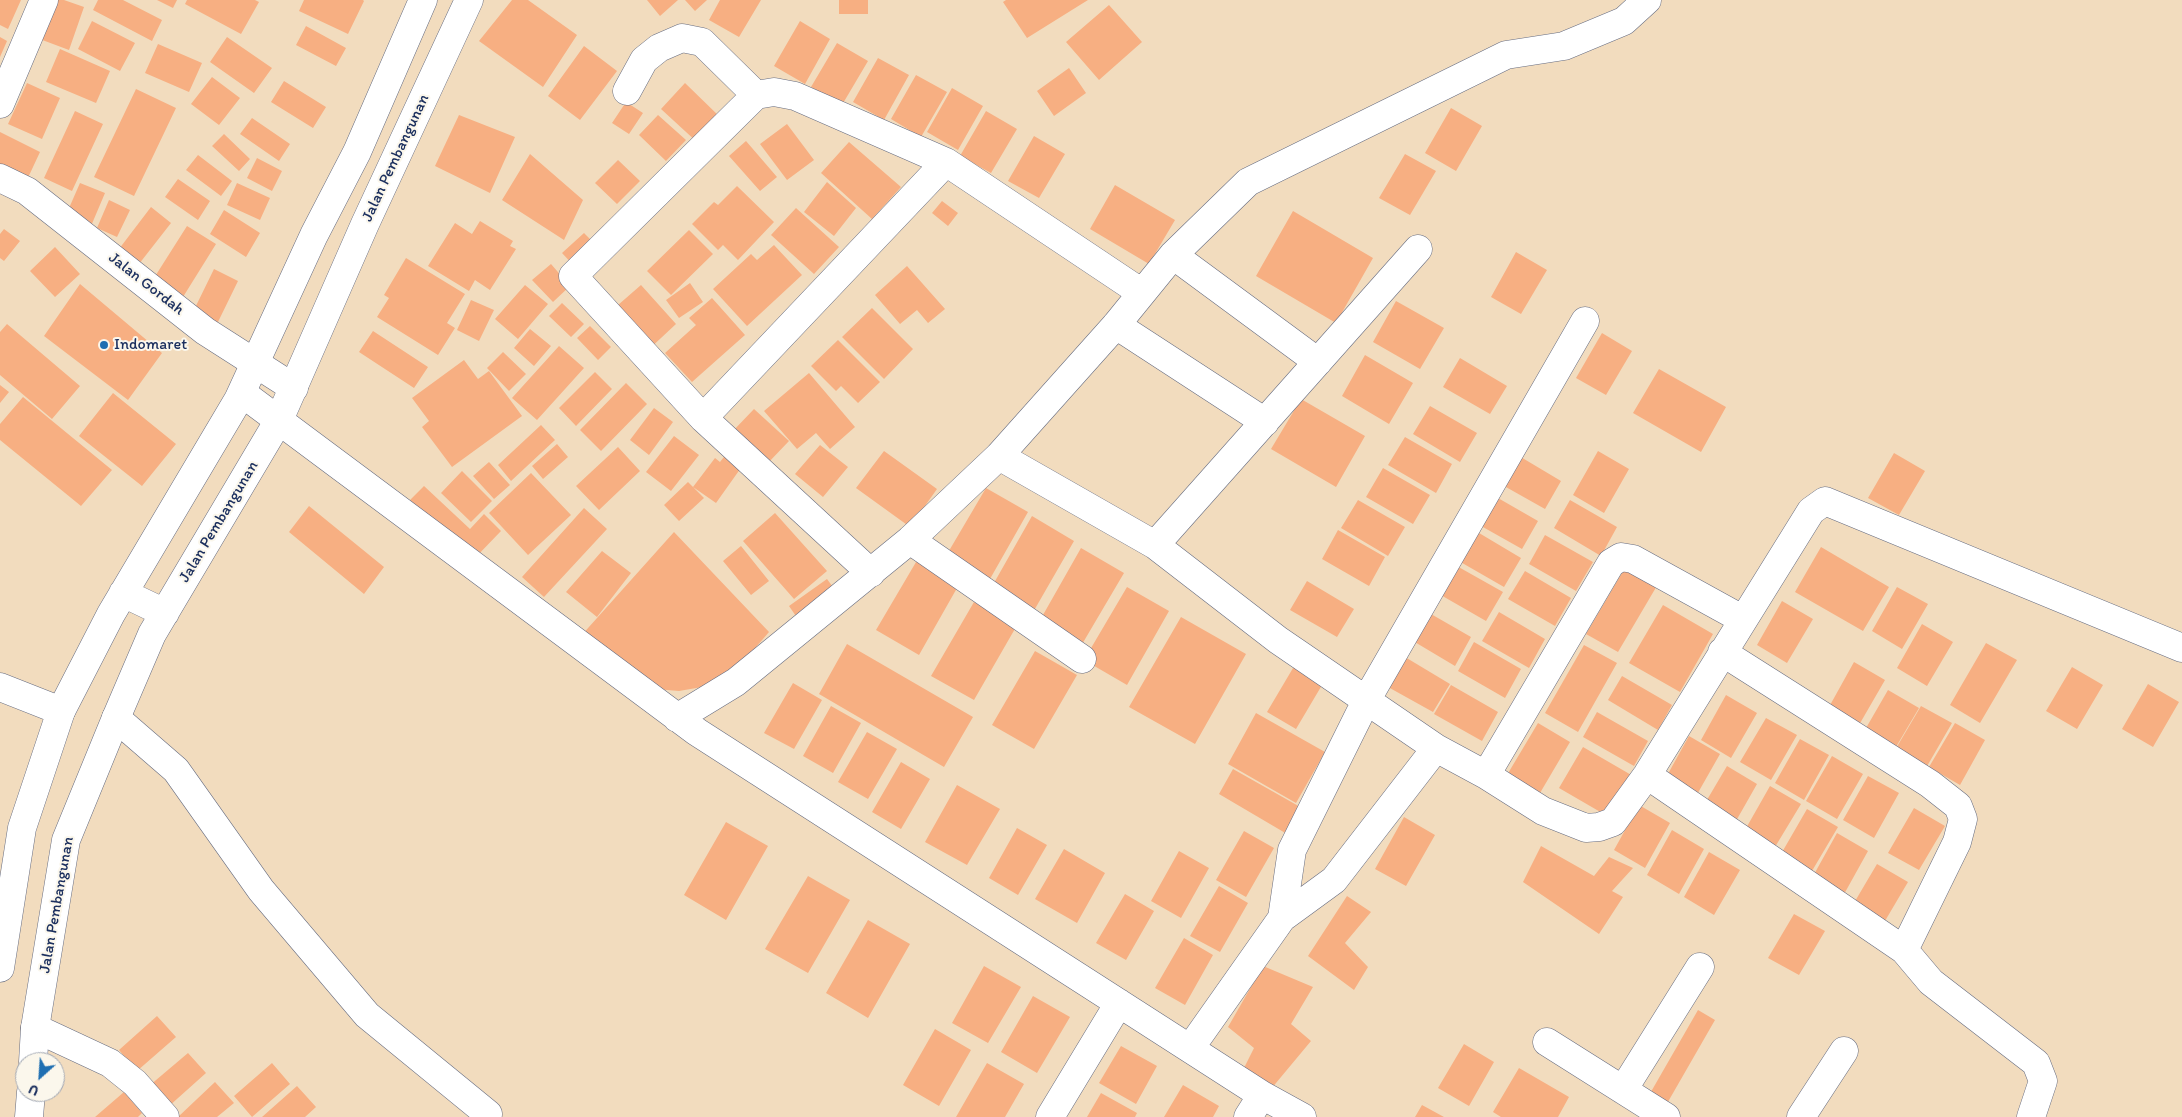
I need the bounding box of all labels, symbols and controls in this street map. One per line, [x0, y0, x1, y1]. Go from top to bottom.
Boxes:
street label: Jalan Pembangunan [358, 91, 434, 225]
street label: Jalan Gordah [104, 248, 188, 320]
place label: Indomaret [114, 335, 187, 355]
marker: Indomaret [98, 339, 110, 351]
street label: Jalan Pembangunan [175, 458, 263, 586]
street label: Jalan Pembangunan [36, 835, 78, 975]
north arrow [15, 1052, 65, 1102]
text: U [26, 1080, 42, 1100]

